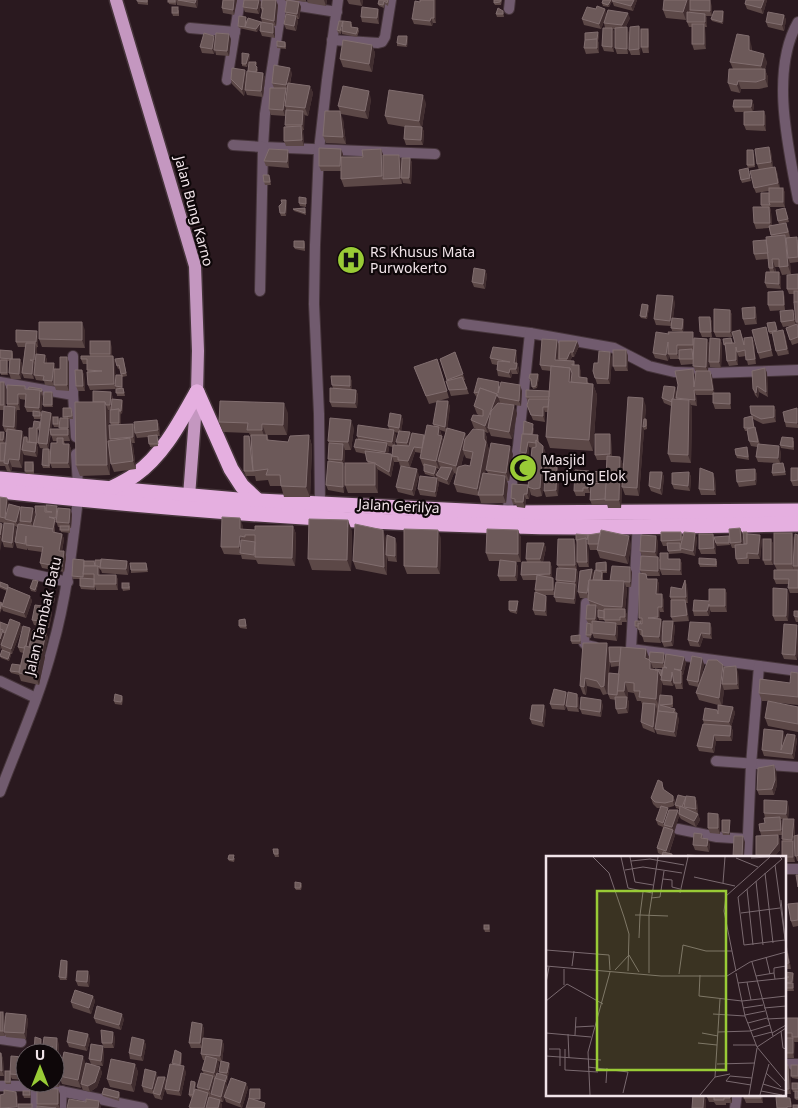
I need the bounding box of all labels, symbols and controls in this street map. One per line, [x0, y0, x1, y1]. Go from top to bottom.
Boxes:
street label: Jalan Bung Karno [170, 152, 218, 268]
place label: RS Khusus Mata Purwokerto [370, 242, 475, 277]
hospital icon: RS Khusus Mata Purwokerto [336, 245, 366, 275]
place label: Masjid Tanjung Elok [542, 450, 626, 485]
mosque icon: Masjid Tanjung Elok [508, 453, 538, 483]
street label: Jalan Gerilya [356, 494, 440, 517]
street label: Jalan Tambak Batu [19, 555, 65, 679]
inset map [546, 856, 786, 1096]
north arrow [15, 1043, 65, 1093]
text: U [35, 1045, 45, 1064]

